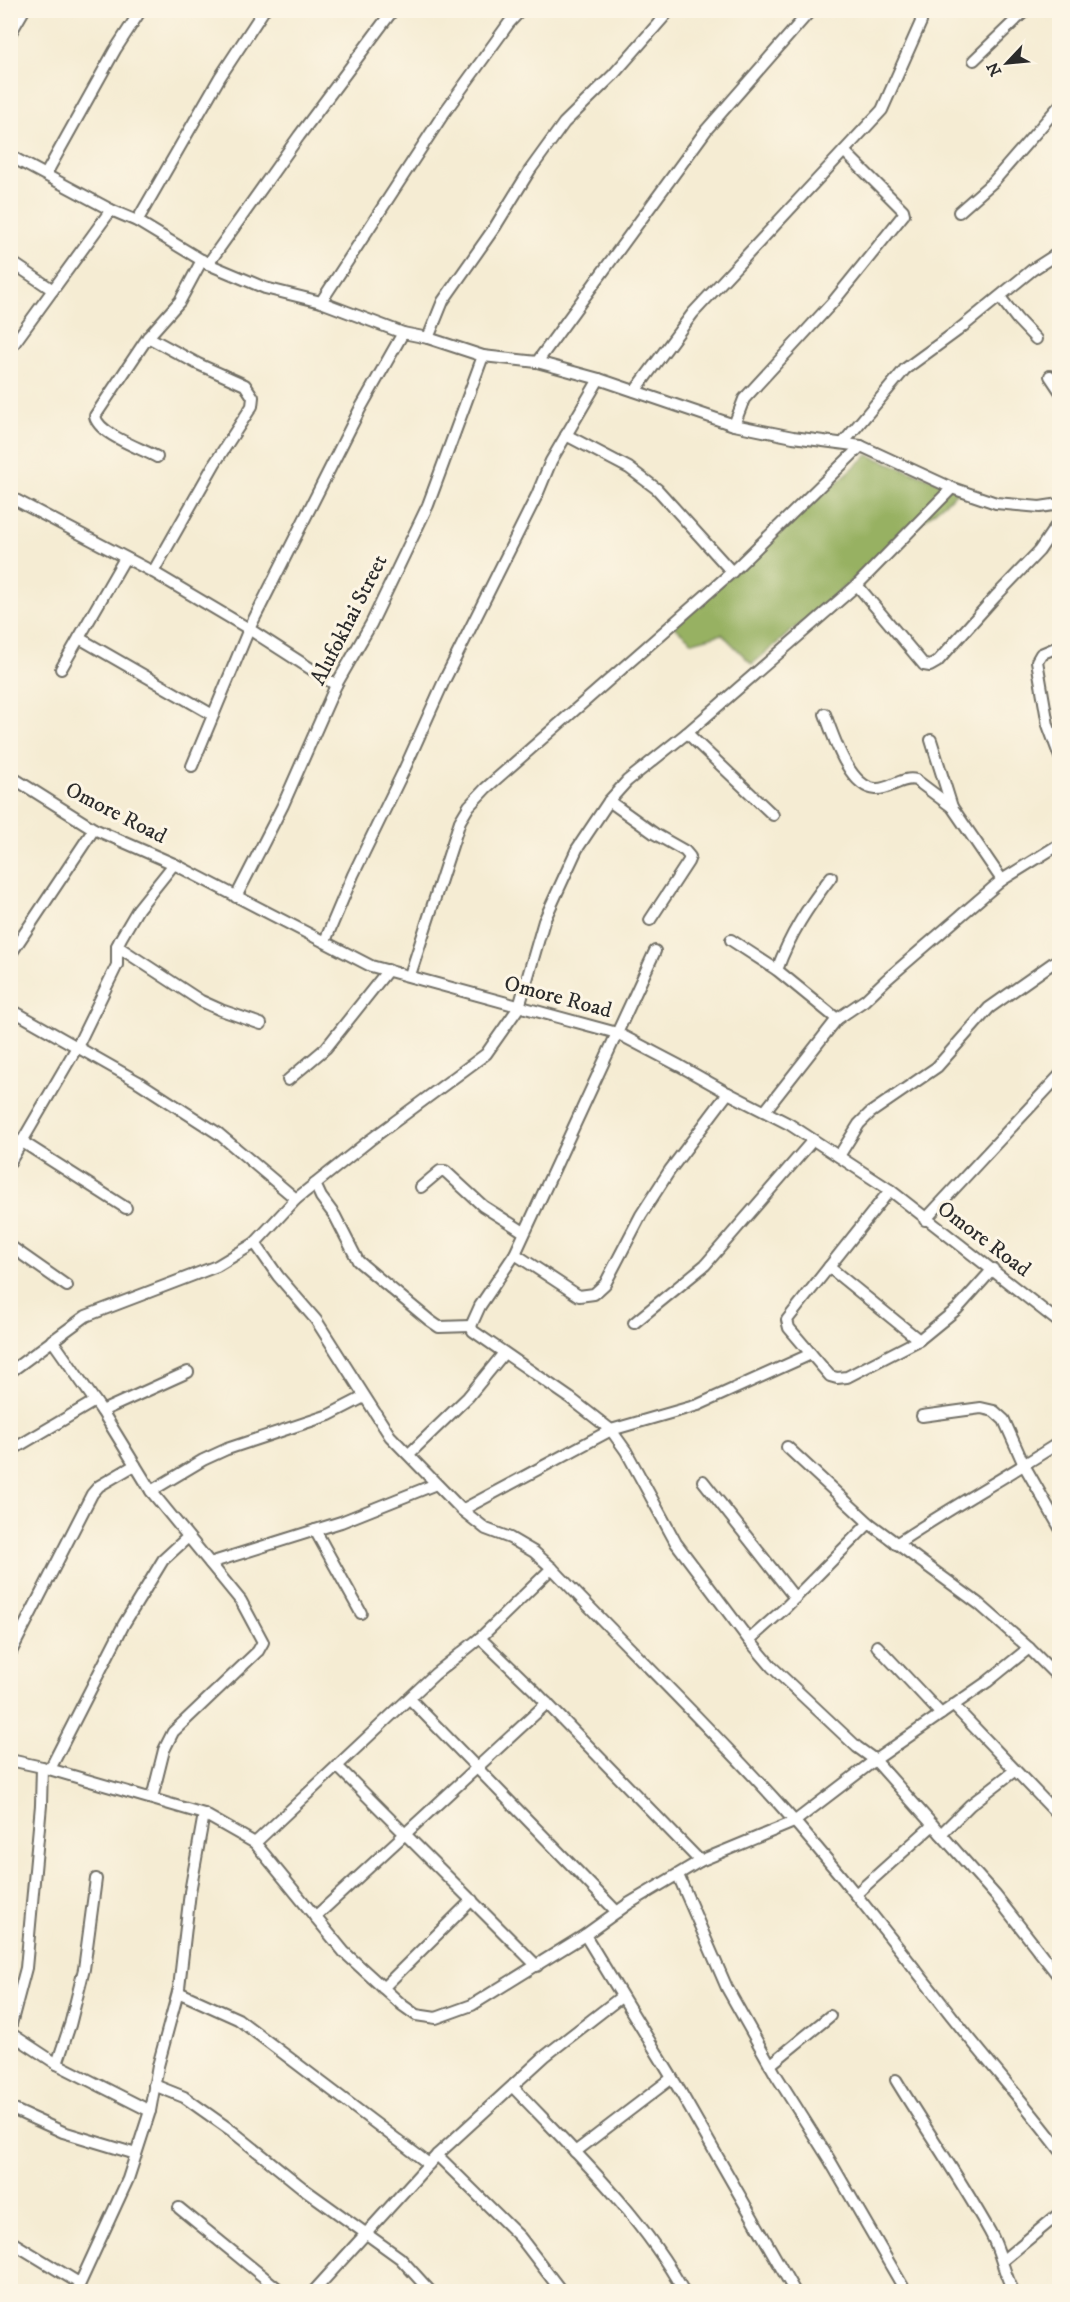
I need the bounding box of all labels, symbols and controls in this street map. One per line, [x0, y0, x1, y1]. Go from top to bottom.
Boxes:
north arrow [977, 33, 1037, 93]
text: N [983, 59, 1006, 79]
street label: Alufokhai Street [305, 550, 393, 690]
street label: Omore Road [61, 776, 171, 850]
street label: Omore Road [501, 970, 615, 1024]
street label: Omore Road [932, 1195, 1036, 1283]

